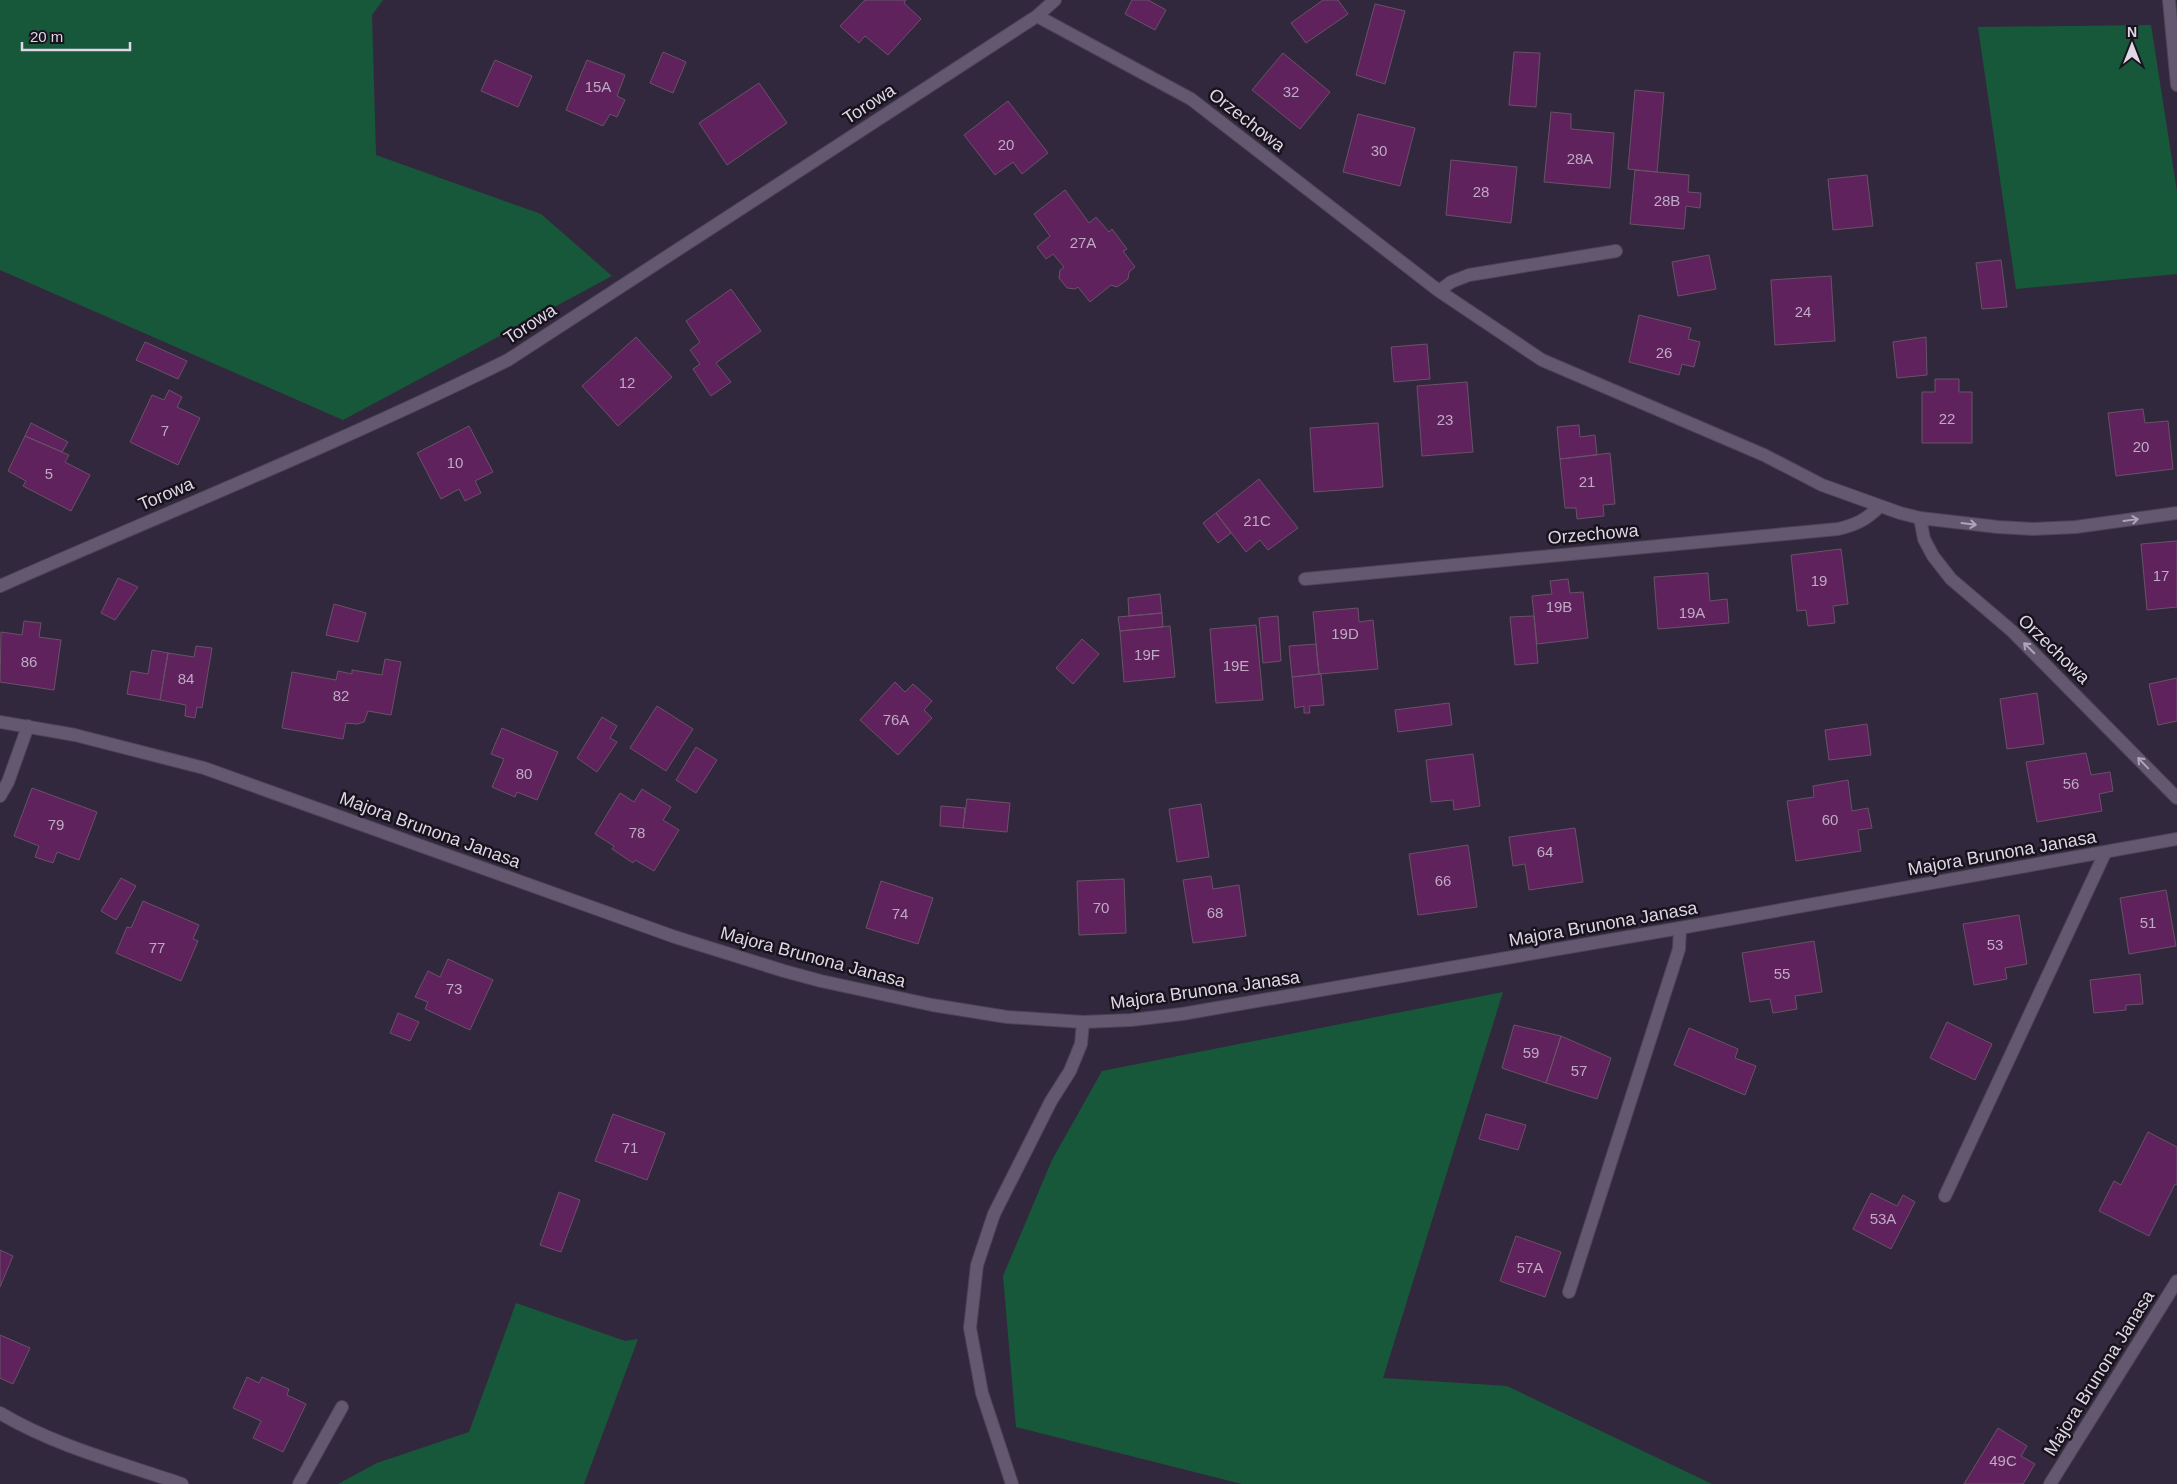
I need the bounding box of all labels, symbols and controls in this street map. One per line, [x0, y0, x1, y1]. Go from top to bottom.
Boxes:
scale bar [22, 20, 130, 52]
north arrow [2107, 20, 2157, 70]
text: N [2127, 24, 2137, 40]
text: 20 m [30, 28, 63, 45]
house number: 15A [585, 78, 611, 95]
street label: Torowa [839, 79, 900, 128]
house number: 32 [1283, 83, 1299, 100]
street label: Orzechowa [1205, 84, 1290, 157]
house number: 20 [998, 136, 1014, 153]
house number: 30 [1371, 142, 1387, 159]
house number: 28A [1567, 150, 1593, 167]
house number: 28 [1473, 183, 1489, 200]
house number: 28B [1654, 192, 1680, 209]
house number: 27A [1070, 234, 1096, 251]
street label: Torowa [500, 299, 561, 348]
house number: 24 [1795, 303, 1811, 320]
house number: 26 [1656, 344, 1672, 361]
house number: 12 [619, 374, 635, 391]
house number: 22 [1939, 410, 1955, 427]
house number: 23 [1437, 411, 1453, 428]
house number: 7 [161, 422, 169, 439]
house number: 20 [2133, 438, 2149, 455]
house number: 10 [447, 454, 463, 471]
house number: 5 [45, 465, 53, 482]
street label: Torowa [135, 473, 198, 515]
house number: 21 [1579, 473, 1595, 490]
house number: 21C [1243, 512, 1271, 529]
one-way arrow [2122, 514, 2138, 524]
one-way arrow [1961, 519, 1977, 529]
street label: Orzechowa [1547, 520, 1640, 548]
house number: 17 [2153, 567, 2169, 584]
house number: 19 [1811, 572, 1827, 589]
house number: 19B [1546, 598, 1572, 615]
house number: 19A [1679, 604, 1705, 621]
street label: Orzechowa [2014, 610, 2094, 688]
house number: 19D [1331, 625, 1359, 642]
one-way arrow [2022, 642, 2035, 654]
house number: 19F [1134, 646, 1160, 663]
house number: 86 [21, 653, 37, 670]
house number: 19E [1223, 657, 1249, 674]
house number: 84 [178, 670, 194, 687]
house number: 82 [333, 687, 349, 704]
house number: 76A [883, 711, 909, 728]
one-way arrow [2137, 757, 2149, 769]
house number: 80 [516, 765, 532, 782]
house number: 56 [2063, 775, 2079, 792]
street label: Majora Brunona Janasa [337, 788, 524, 872]
house number: 60 [1822, 811, 1838, 828]
house number: 79 [48, 816, 64, 833]
house number: 78 [629, 824, 645, 841]
street label: Majora Brunona Janasa [1906, 826, 2099, 879]
house number: 64 [1537, 843, 1553, 860]
house number: 66 [1435, 872, 1451, 889]
street label: Majora Brunona Janasa [1507, 897, 1700, 950]
house number: 70 [1093, 899, 1109, 916]
house number: 68 [1207, 904, 1223, 921]
house number: 74 [892, 905, 908, 922]
house number: 51 [2140, 914, 2156, 931]
street label: Majora Brunona Janasa [718, 923, 909, 992]
house number: 53 [1987, 936, 2003, 953]
house number: 77 [149, 939, 165, 956]
house number: 55 [1774, 965, 1790, 982]
street label: Majora Brunona Janasa [1109, 967, 1302, 1013]
house number: 73 [446, 980, 462, 997]
house number: 59 [1523, 1044, 1539, 1061]
house number: 57 [1571, 1062, 1587, 1079]
house number: 71 [622, 1139, 638, 1156]
house number: 53A [1870, 1210, 1896, 1227]
house number: 57A [1517, 1259, 1543, 1276]
street label: Majora Brunona Janasa [2040, 1286, 2159, 1459]
house number: 49C [1989, 1452, 2017, 1469]

